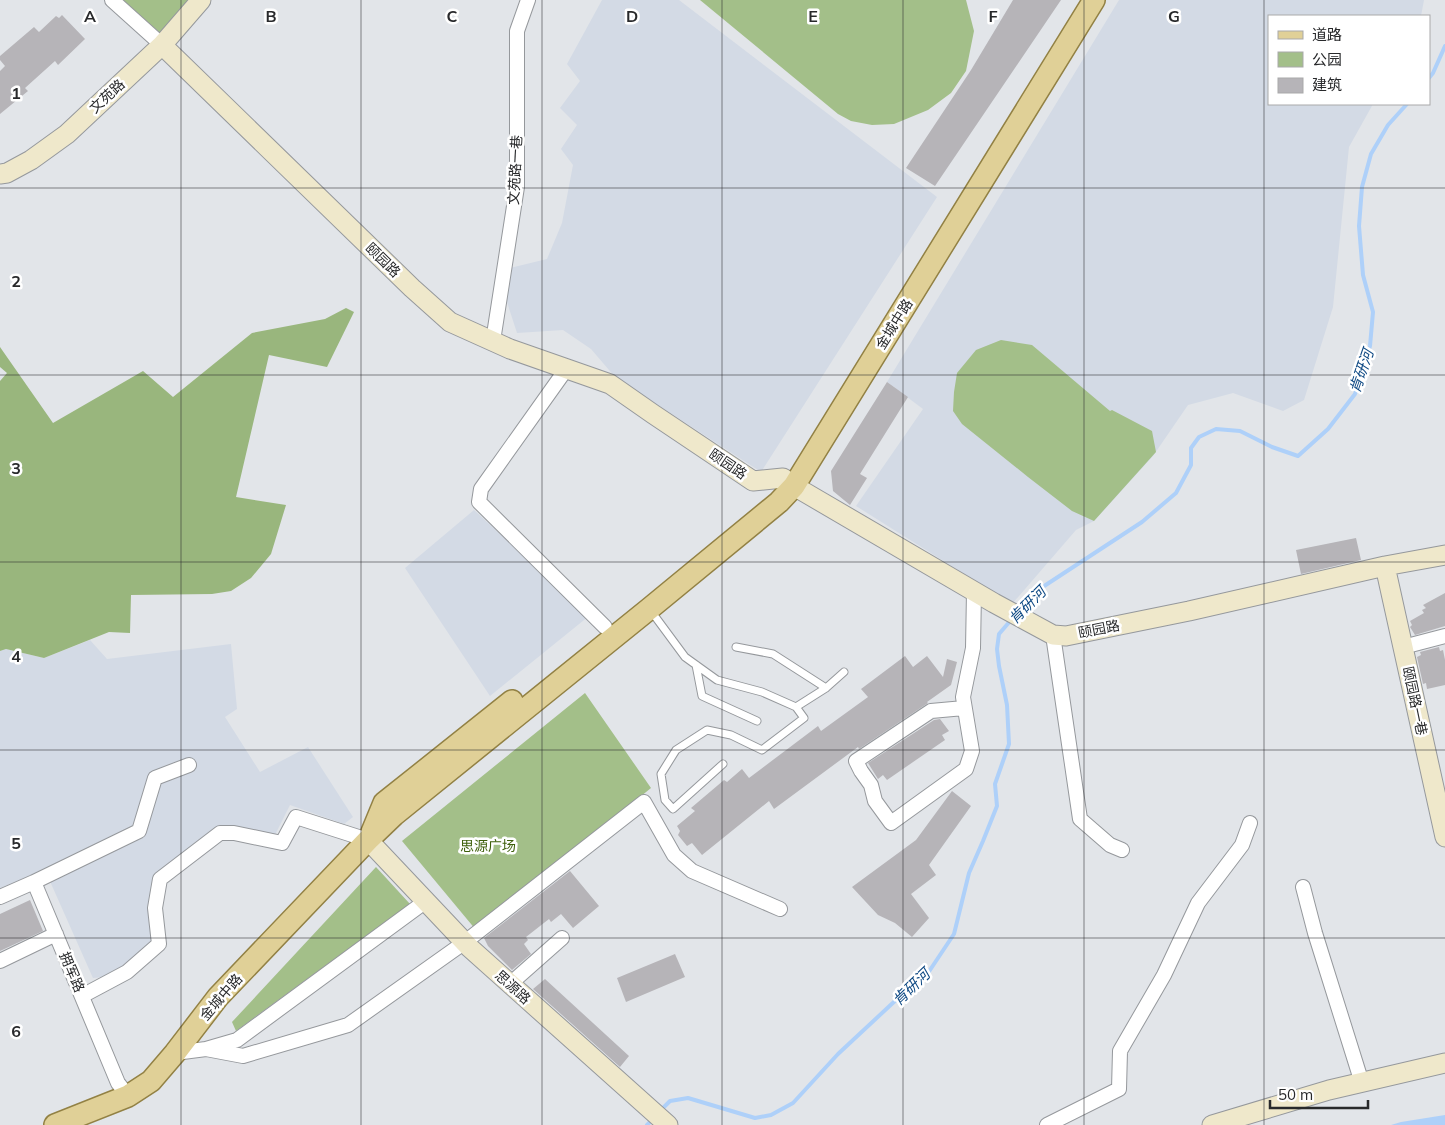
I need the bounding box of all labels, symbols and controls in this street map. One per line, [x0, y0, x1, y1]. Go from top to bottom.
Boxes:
text: A [84, 6, 96, 26]
text: B [265, 6, 277, 26]
text: C [447, 6, 458, 26]
text: D [626, 6, 638, 26]
text: E [808, 6, 818, 26]
text: F [988, 6, 998, 26]
text: G [1168, 6, 1180, 26]
legend [1268, 15, 1430, 105]
text: 道路 [1312, 25, 1342, 44]
text: 公园 [1312, 50, 1342, 69]
street label: 文苑路 [86, 75, 128, 117]
text: 建筑 [1312, 75, 1342, 94]
text: 1 [11, 83, 21, 103]
street label: 文苑路一巷 [504, 135, 526, 205]
street label: 颐园路 [362, 239, 404, 281]
text: 2 [11, 271, 21, 291]
street label: 金城中路 [872, 295, 916, 353]
water label: 肯研河 [1345, 344, 1378, 395]
street label: 颐园路 [706, 445, 750, 483]
text: 3 [11, 458, 21, 478]
water label: 肯研河 [1004, 580, 1052, 628]
street label: 颐园路 [1077, 616, 1121, 642]
text: 4 [11, 646, 21, 666]
street label: 颐园路一巷 [1399, 665, 1431, 737]
text: 5 [11, 833, 21, 853]
park label: 思源广场 [460, 837, 516, 855]
street label: 拥军路 [56, 949, 88, 995]
water label: 肯研河 [888, 962, 936, 1009]
street label: 思源路 [491, 966, 535, 1008]
street label: 金城中路 [196, 970, 246, 1024]
text: 6 [11, 1021, 21, 1041]
scale bar [1270, 1078, 1368, 1110]
text: 50 m [1278, 1085, 1313, 1104]

